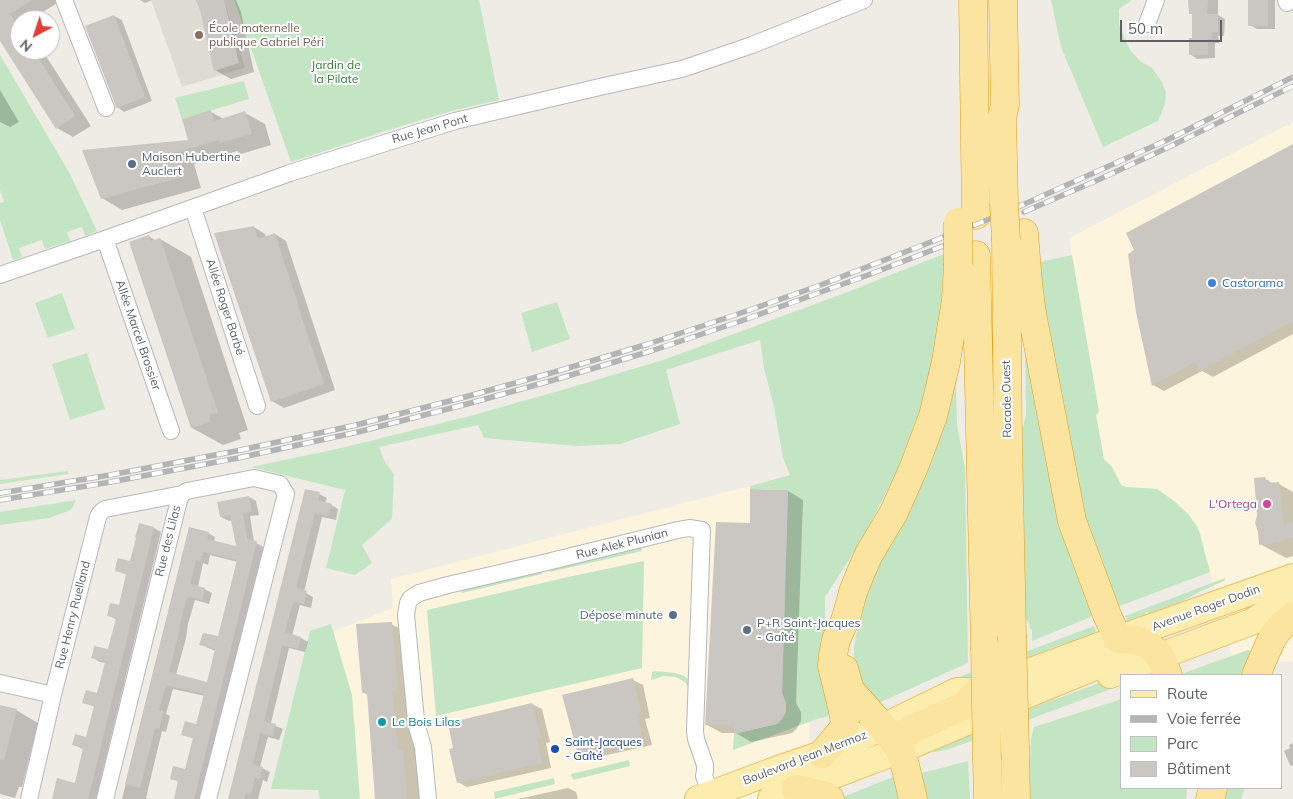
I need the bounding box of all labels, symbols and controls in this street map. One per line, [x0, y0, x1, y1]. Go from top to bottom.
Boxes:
north arrow [10, 10, 60, 60]
scale bar [1123, 10, 1226, 42]
text: 50 m [1128, 19, 1163, 38]
place label: École maternelle publique Gabriel Péri [209, 21, 324, 49]
marker: École maternelle publique Gabriel Péri [193, 29, 205, 41]
text: N [16, 35, 36, 56]
park label: Jardin de la Pilate [311, 58, 361, 86]
street label: Rue Jean Pont [390, 111, 470, 147]
place label: Maison Hubertine Auclert [142, 150, 240, 178]
marker: Maison Hubertine Auclert [126, 158, 138, 170]
street label: Allée Roger Barbé [203, 257, 247, 357]
place label: Castorama [1222, 276, 1283, 290]
marker: Castorama [1206, 277, 1218, 289]
street label: Allée Marcel Brossier [112, 278, 164, 392]
street label: Rocade Ouest [999, 360, 1015, 438]
place label: L'Ortega [1209, 497, 1257, 511]
marker: L'Ortega [1261, 498, 1273, 510]
street label: Rue des Lilas [152, 504, 184, 578]
street label: Rue Alek Plunian [575, 526, 669, 562]
street label: Rue Henry Ruelland [53, 560, 93, 670]
street label: Avenue Roger Dodin [1150, 582, 1262, 634]
place label: Dépose minute [580, 608, 663, 622]
marker: Dépose minute [667, 609, 679, 621]
place label: P+R Saint-Jacques - Gaîté [757, 616, 860, 644]
marker: P+R Saint-Jacques - Gaîté [741, 624, 753, 636]
legend [1120, 674, 1283, 789]
text: Route [1167, 684, 1208, 703]
text: Voie ferrée [1167, 709, 1241, 728]
place label: Le Bois Lilas [392, 715, 460, 729]
marker: Le Bois Lilas [376, 716, 388, 728]
street label: Boulevard Jean Mermoz [741, 728, 869, 788]
text: Parc [1167, 734, 1198, 753]
place label: Saint-Jacques - Gaîté [565, 735, 642, 763]
marker: Saint-Jacques - Gaîté [549, 743, 561, 755]
text: Bâtiment [1167, 759, 1230, 778]

